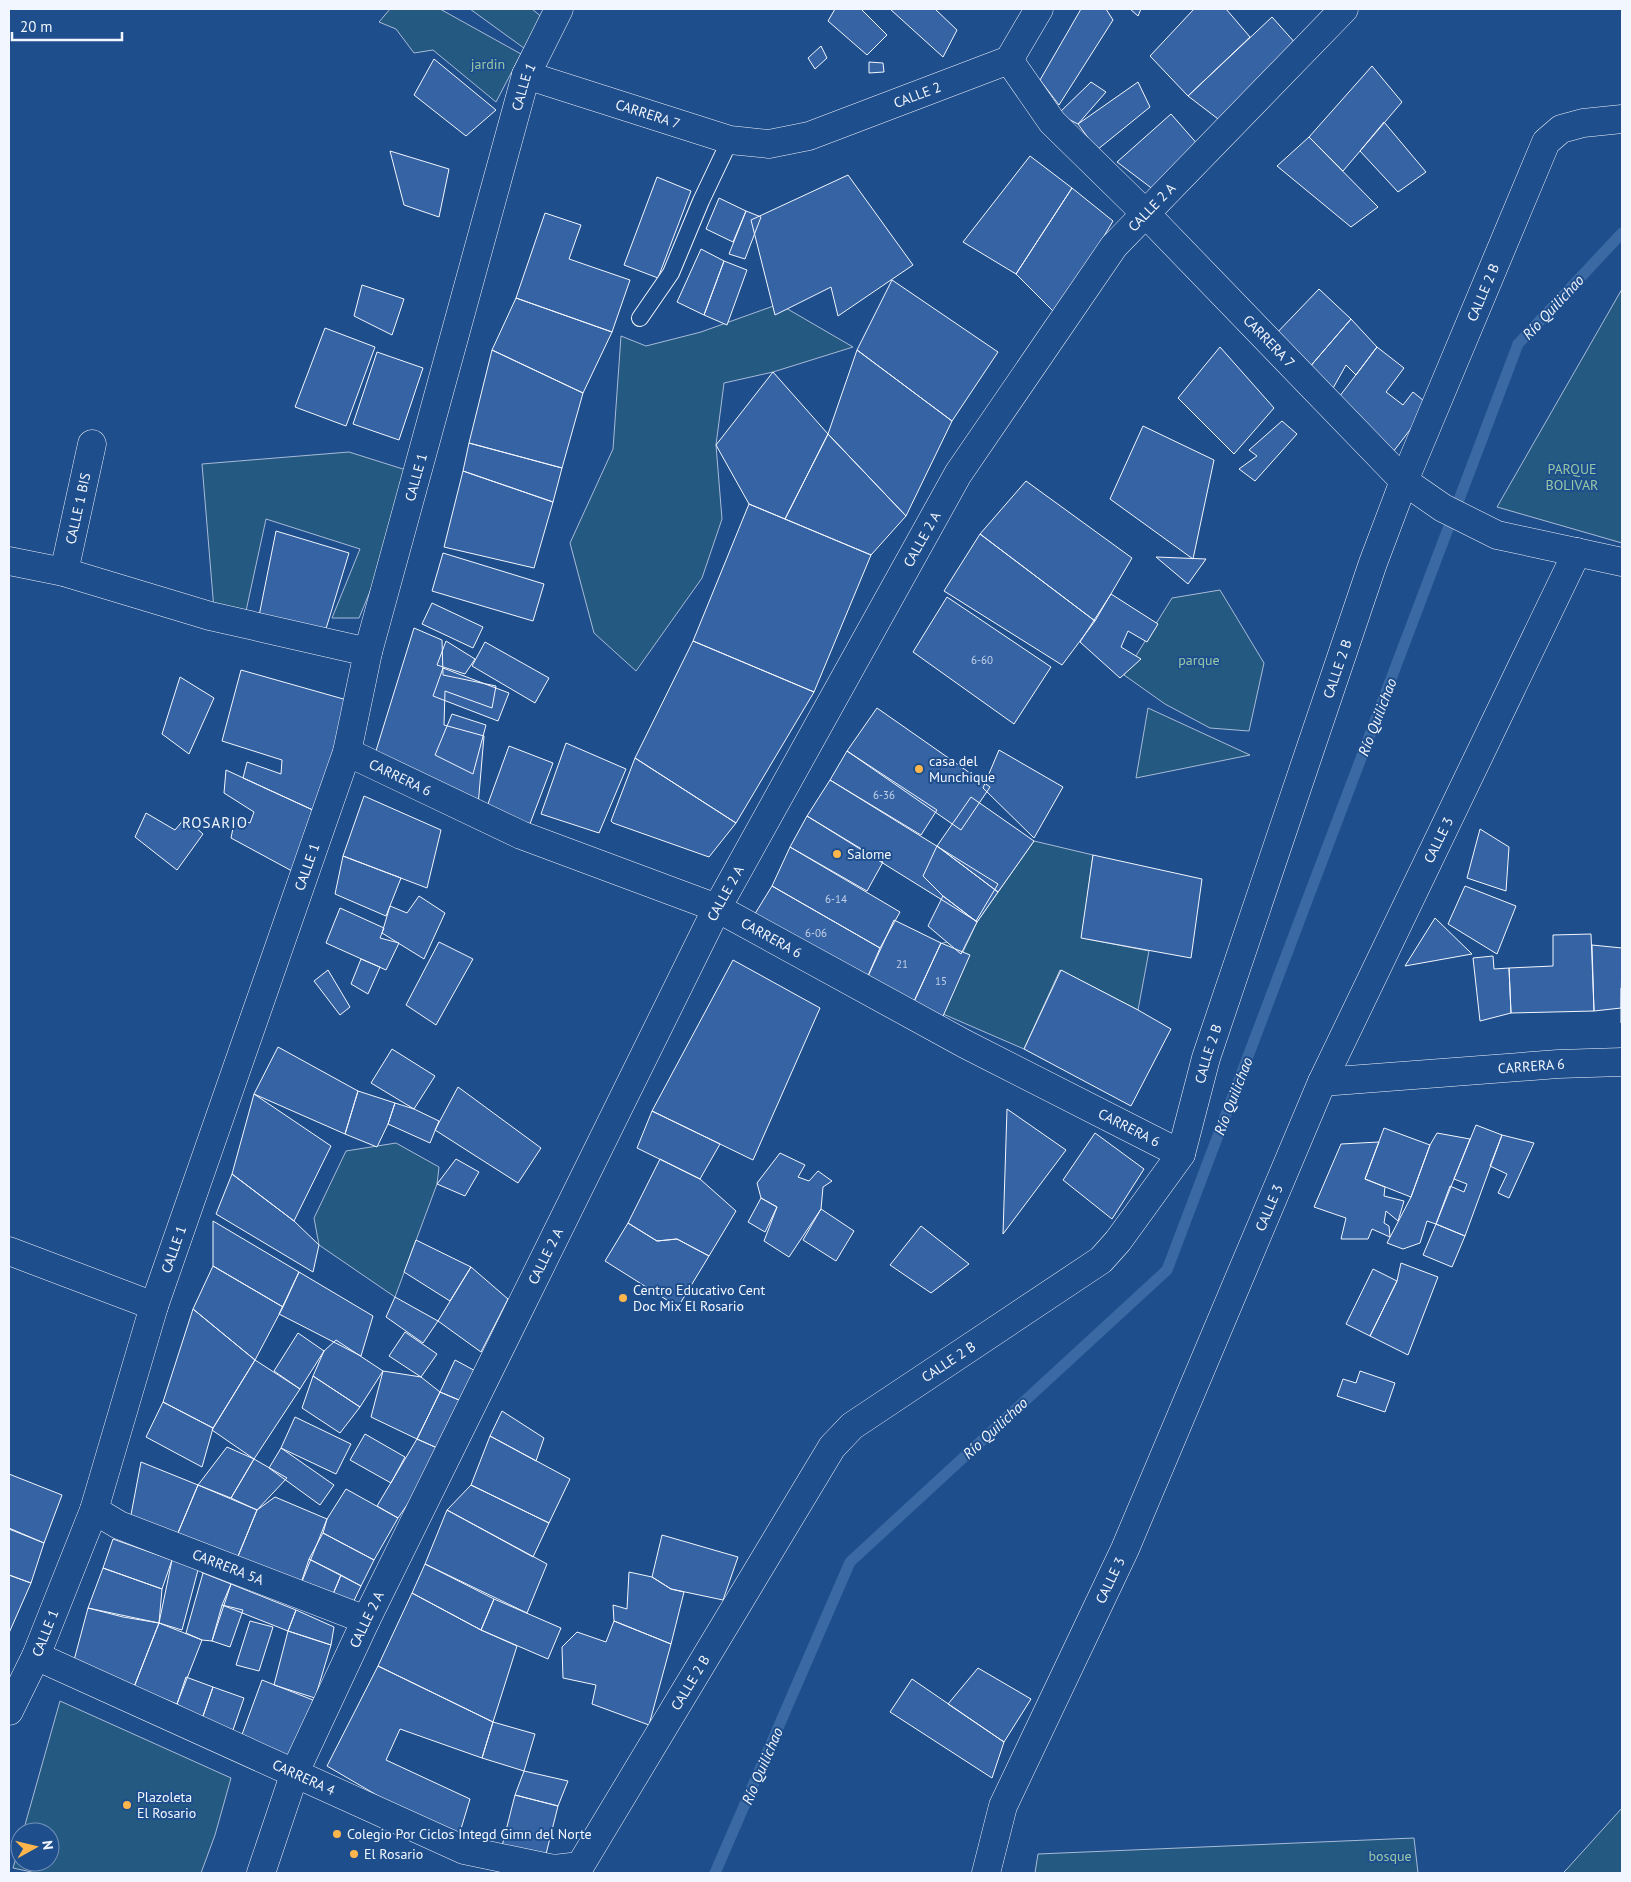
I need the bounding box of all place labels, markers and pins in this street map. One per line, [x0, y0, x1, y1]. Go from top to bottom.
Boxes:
place label: casa del Munchique [929, 752, 995, 786]
marker: casa del Munchique [913, 763, 925, 775]
place label: Salome [847, 845, 891, 863]
marker: Salome [831, 848, 843, 860]
place label: Centro Educativo Cent Doc Mix El Rosario [633, 1281, 765, 1315]
marker: Centro Educativo Cent Doc Mix El Rosario [617, 1292, 629, 1304]
place label: Plazoleta El Rosario [137, 1788, 196, 1822]
marker: Plazoleta El Rosario [121, 1799, 133, 1811]
place label: Colegio Por Ciclos Integd Gimn del Norte [347, 1825, 592, 1843]
marker: Colegio Por Ciclos Integd Gimn del Norte [331, 1828, 343, 1840]
place label: El Rosario [364, 1845, 423, 1863]
marker: El Rosario [348, 1848, 360, 1860]

